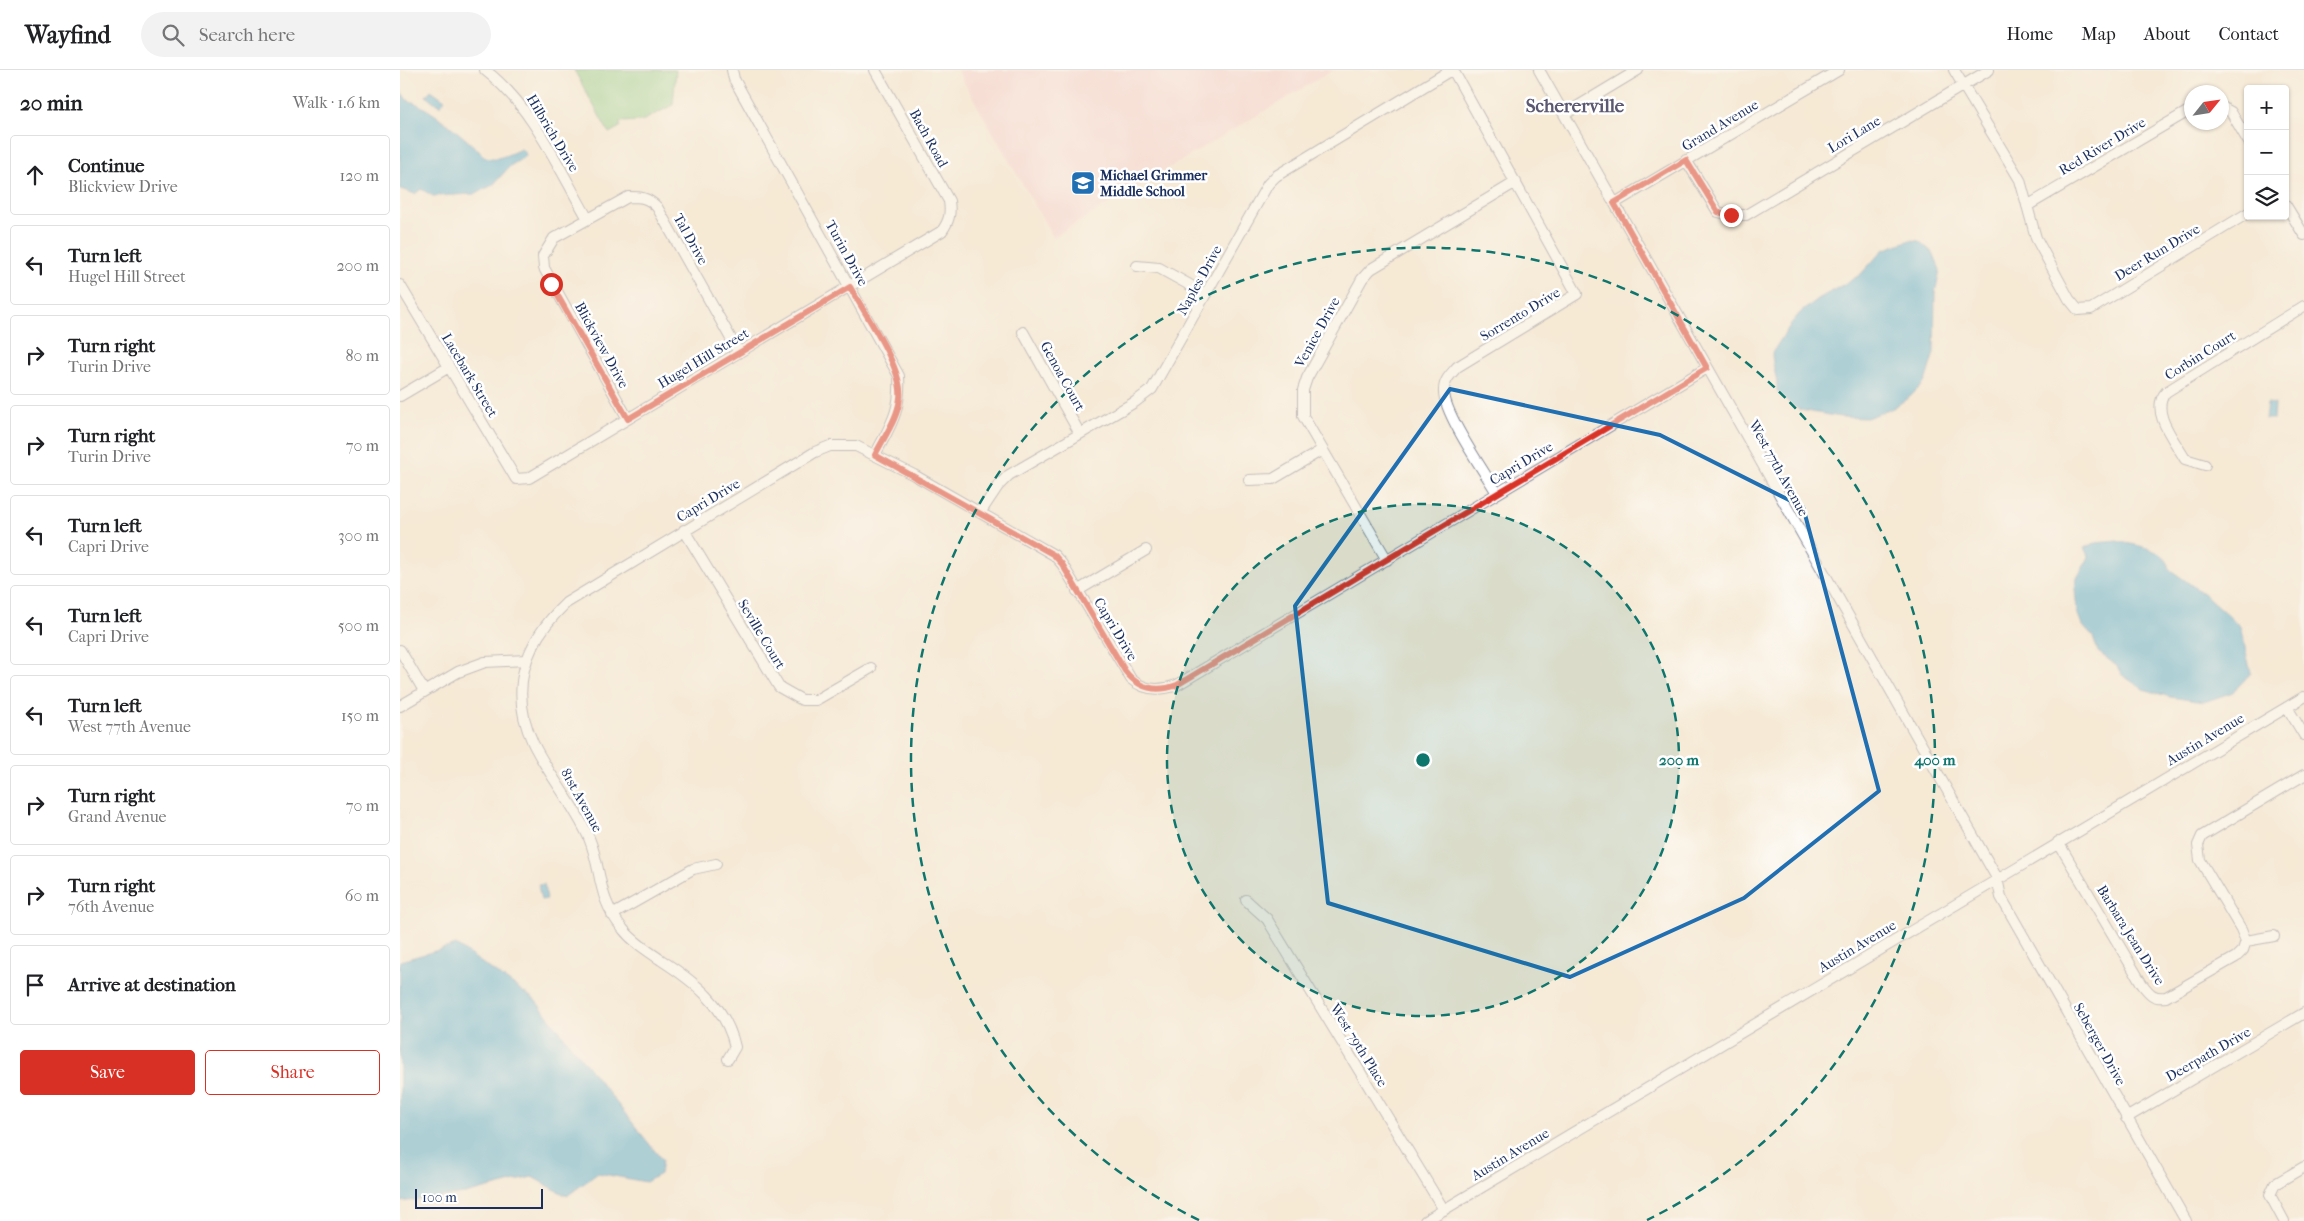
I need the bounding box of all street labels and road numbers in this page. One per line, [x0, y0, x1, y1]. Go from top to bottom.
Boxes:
street label: Hilbrich Drive [523, 91, 582, 175]
street label: Grand Avenue [1679, 96, 1762, 155]
street label: Bach Road [906, 106, 952, 171]
street label: Lori Lane [1825, 112, 1884, 157]
street label: Red River Drive [2056, 114, 2149, 179]
street label: Tal Drive [670, 211, 712, 268]
street label: Turin Drive [822, 217, 872, 289]
street label: Deer Run Drive [2111, 220, 2203, 285]
street label: Naples Drive [1173, 242, 1226, 318]
street label: Sorrento Drive [1477, 284, 1563, 345]
street label: Venice Drive [1291, 294, 1344, 371]
street label: Blickview Drive [571, 299, 632, 391]
street label: Hugel Hill Street [655, 325, 752, 392]
street label: Corbin Court [2162, 327, 2239, 384]
street label: Lacebark Street [438, 330, 501, 420]
street label: Genoa Court [1037, 339, 1089, 414]
street label: West 77th Avenue [1745, 416, 1812, 519]
street label: Capri Drive [1487, 438, 1556, 489]
street label: Capri Drive [674, 475, 743, 526]
street label: Capri Drive [1090, 595, 1141, 664]
street label: Seville Court [734, 596, 789, 672]
street label: Austin Avenue [2163, 710, 2247, 770]
street label: 81st Avenue [557, 765, 606, 835]
street label: Barbara Jean Drive [2093, 882, 2168, 988]
street label: Austin Avenue [1815, 917, 1899, 977]
street label: West 79th Place [1326, 1000, 1391, 1090]
street label: Seberger Drive [2070, 1000, 2129, 1089]
street label: Deerpath Drive [2163, 1023, 2254, 1086]
street label: Austin Avenue [1468, 1125, 1552, 1185]

